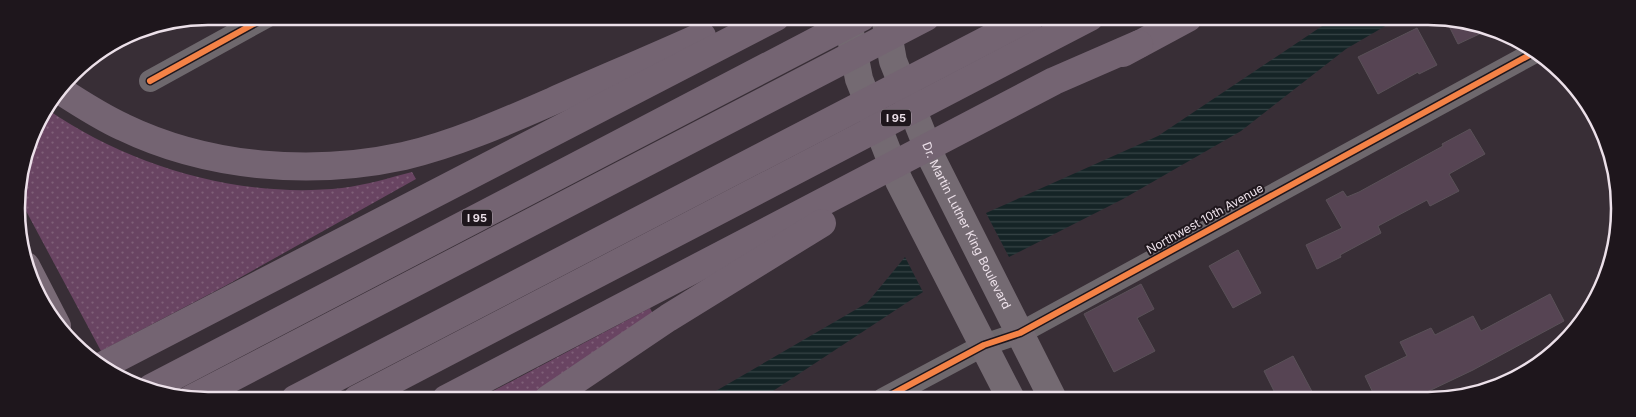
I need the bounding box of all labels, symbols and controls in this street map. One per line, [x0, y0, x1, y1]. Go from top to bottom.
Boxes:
road number: I 95 [881, 110, 911, 126]
street label: Dr. Martin Luther King Boulevard [919, 140, 1014, 311]
street label: Northwest 10th Avenue [1144, 180, 1266, 257]
road number: I 95 [462, 210, 492, 227]

